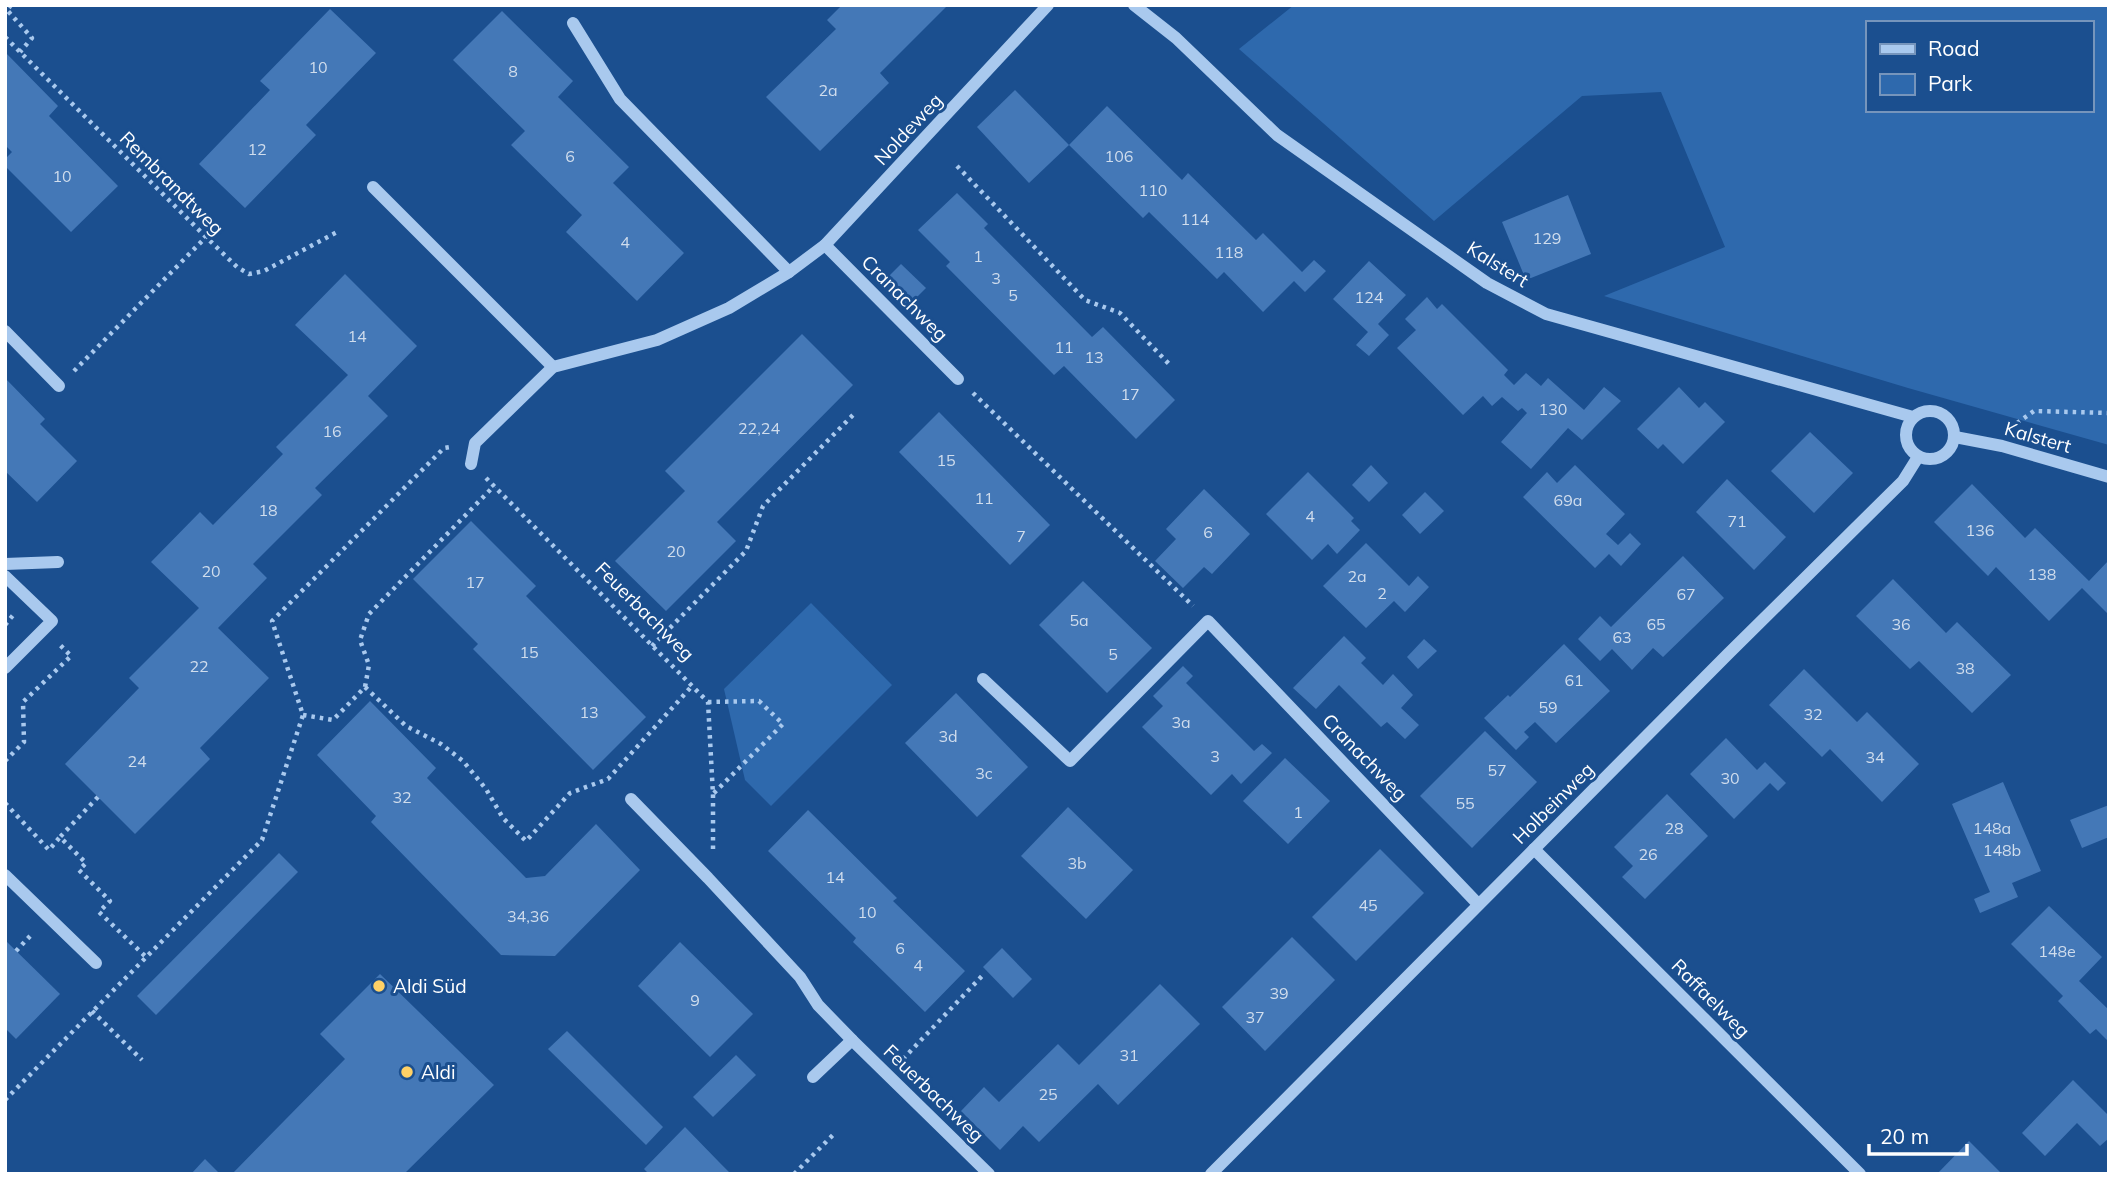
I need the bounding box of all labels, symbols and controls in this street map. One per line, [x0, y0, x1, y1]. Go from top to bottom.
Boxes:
legend [1866, 21, 2093, 112]
text: Road [1928, 35, 1979, 61]
house number: 10 [308, 57, 328, 77]
house number: 8 [508, 61, 518, 81]
text: Park [1928, 70, 1972, 96]
house number: 2a [818, 80, 838, 100]
street label: Noldeweg [869, 88, 947, 170]
street label: Rembrandtweg [115, 126, 229, 240]
house number: 12 [247, 139, 267, 159]
house number: 6 [565, 146, 575, 166]
house number: 106 [1105, 146, 1133, 166]
house number: 10 [52, 166, 72, 186]
house number: 110 [1139, 180, 1167, 200]
house number: 114 [1181, 209, 1210, 229]
house number: 129 [1533, 228, 1561, 248]
house number: 4 [620, 232, 630, 252]
street label: Kalstert [1463, 236, 1534, 292]
house number: 118 [1215, 242, 1243, 262]
house number: 1 [973, 246, 983, 266]
street label: Cranachweg [857, 250, 953, 346]
house number: 3 [991, 268, 1001, 288]
house number: 5 [1008, 285, 1018, 305]
house number: 124 [1355, 287, 1384, 307]
house number: 14 [347, 326, 367, 346]
house number: 11 [1054, 337, 1074, 357]
house number: 13 [1084, 347, 1104, 367]
house number: 17 [1120, 384, 1140, 404]
house number: 130 [1539, 399, 1567, 419]
street label: Kalstert [2002, 416, 2074, 458]
house number: 22,24 [738, 418, 780, 438]
house number: 16 [322, 421, 342, 441]
house number: 15 [936, 450, 956, 470]
house number: 11 [974, 488, 994, 508]
house number: 69a [1554, 490, 1582, 510]
house number: 18 [258, 500, 278, 520]
house number: 4 [1305, 506, 1315, 526]
house number: 71 [1727, 511, 1747, 531]
house number: 136 [1966, 520, 1994, 540]
house number: 6 [1203, 522, 1213, 542]
house number: 7 [1016, 526, 1026, 546]
house number: 20 [666, 541, 686, 561]
street label: Feuerbachweg [590, 556, 700, 666]
house number: 20 [201, 561, 221, 581]
house number: 138 [2028, 564, 2056, 584]
house number: 2a [1347, 566, 1367, 586]
house number: 17 [465, 572, 485, 592]
house number: 2 [1377, 583, 1387, 603]
house number: 67 [1676, 584, 1696, 604]
house number: 5a [1069, 610, 1089, 630]
house number: 65 [1646, 614, 1666, 634]
house number: 36 [1891, 614, 1911, 634]
house number: 63 [1612, 627, 1632, 647]
house number: 15 [519, 642, 539, 662]
house number: 5 [1108, 644, 1118, 664]
house number: 22 [189, 656, 209, 676]
house number: 38 [1955, 658, 1975, 678]
house number: 61 [1564, 670, 1584, 690]
house number: 59 [1538, 697, 1558, 717]
house number: 13 [579, 702, 599, 722]
house number: 32 [1803, 704, 1823, 724]
street label: Cranachweg [1317, 708, 1413, 806]
house number: 3a [1171, 712, 1191, 732]
house number: 3d [938, 726, 958, 746]
house number: 3 [1210, 746, 1220, 766]
house number: 34 [1865, 747, 1885, 767]
house number: 24 [127, 751, 147, 771]
street label: Holbeinweg [1507, 757, 1599, 849]
house number: 57 [1487, 760, 1507, 780]
house number: 3c [975, 763, 993, 783]
house number: 30 [1720, 768, 1740, 788]
house number: 32 [392, 787, 412, 807]
house number: 55 [1455, 793, 1475, 813]
house number: 1 [1293, 802, 1303, 822]
house number: 28 [1664, 818, 1684, 838]
house number: 148a [1973, 818, 2011, 838]
house number: 148b [1983, 840, 2021, 860]
house number: 26 [1638, 844, 1658, 864]
house number: 3b [1067, 853, 1087, 873]
house number: 14 [825, 867, 845, 887]
house number: 45 [1358, 895, 1378, 915]
house number: 10 [857, 902, 877, 922]
house number: 34,36 [507, 906, 549, 926]
house number: 6 [895, 938, 905, 958]
house number: 148e [2038, 941, 2076, 961]
street label: Raffaelweg [1667, 954, 1755, 1042]
house number: 4 [913, 955, 923, 975]
place label: Aldi Süd [393, 974, 467, 998]
marker: Aldi Süd [371, 978, 387, 994]
house number: 39 [1269, 983, 1289, 1003]
house number: 9 [690, 990, 700, 1010]
house number: 37 [1245, 1007, 1265, 1027]
street label: Feuerbachweg [879, 1039, 989, 1147]
house number: 31 [1119, 1045, 1139, 1065]
place label: Aldi [421, 1060, 455, 1084]
marker: Aldi [399, 1064, 415, 1080]
house number: 25 [1038, 1084, 1058, 1104]
scale bar [1869, 1112, 1967, 1156]
text: 20 m [1880, 1123, 1929, 1149]

